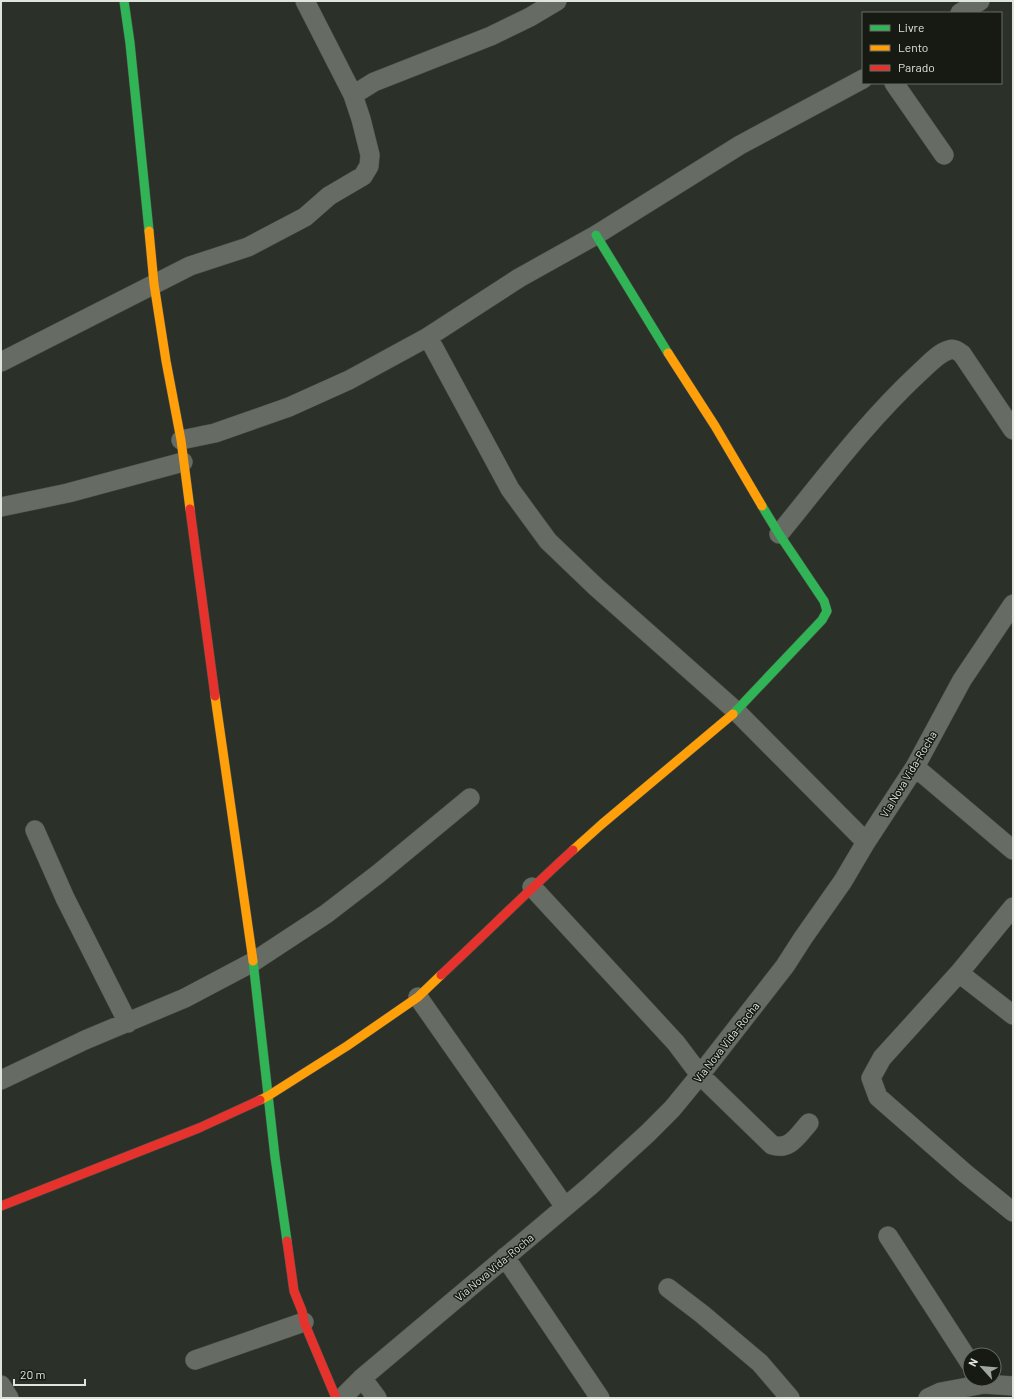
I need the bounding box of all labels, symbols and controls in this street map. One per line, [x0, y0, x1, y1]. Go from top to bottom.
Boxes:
legend [862, 12, 1002, 84]
text: Livre [898, 20, 924, 34]
text: Lento [898, 40, 928, 54]
text: Parado [898, 60, 935, 74]
street label: Via Nova Vida-Rocha [877, 728, 939, 820]
street label: Via Nova Vida-Rocha [691, 999, 761, 1085]
street label: Via Nova Vida-Rocha [452, 1230, 536, 1304]
north arrow [962, 1347, 1002, 1387]
text: N [965, 1356, 980, 1368]
scale bar [14, 1361, 85, 1387]
text: 20 m [20, 1367, 46, 1381]

